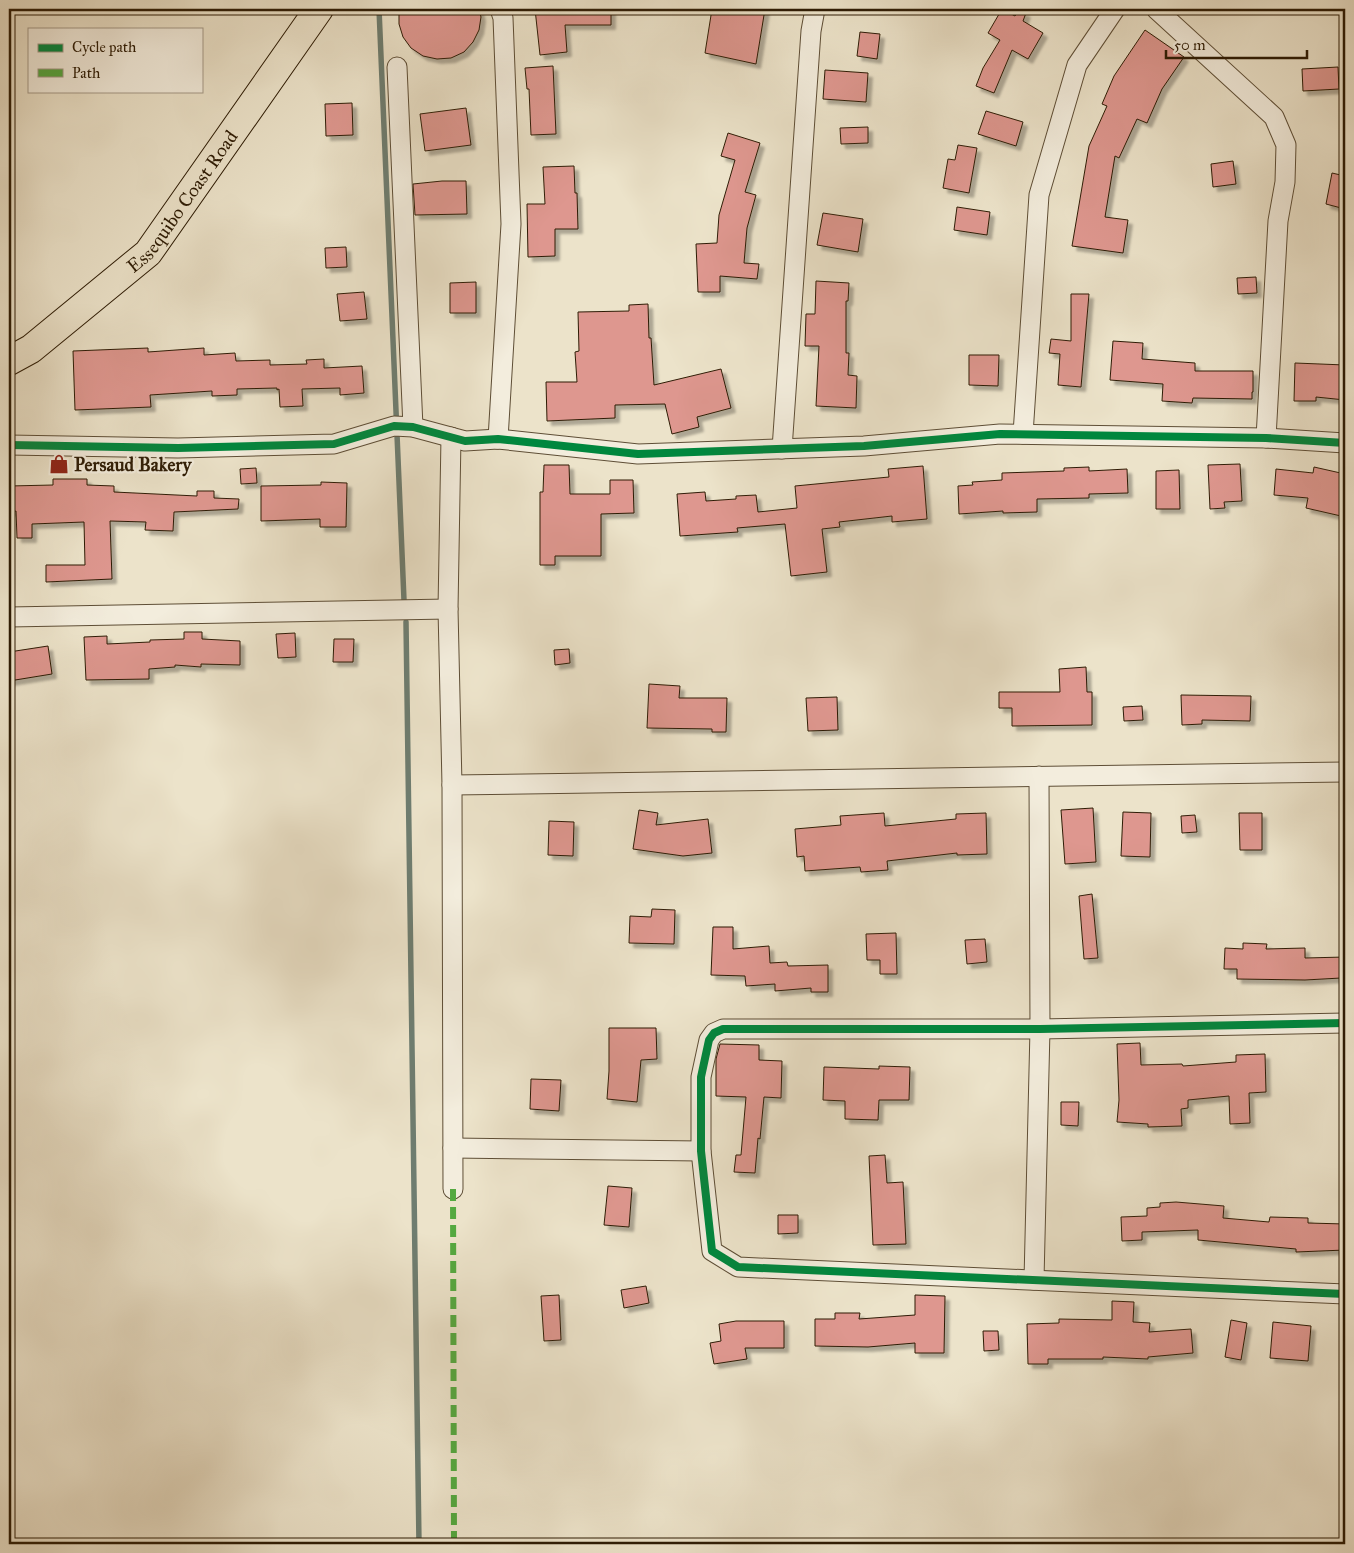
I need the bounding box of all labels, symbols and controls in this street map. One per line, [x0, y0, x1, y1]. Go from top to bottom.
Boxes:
legend [28, 28, 202, 92]
scale bar [1166, 28, 1308, 60]
text: 50 m [1174, 36, 1206, 54]
text: Cycle path [72, 38, 137, 56]
text: Path [72, 64, 101, 82]
street label: Essequibo Coast Road [122, 125, 242, 277]
shop icon: Persaud Bakery [48, 453, 70, 475]
place label: Persaud Bakery [74, 453, 192, 477]

